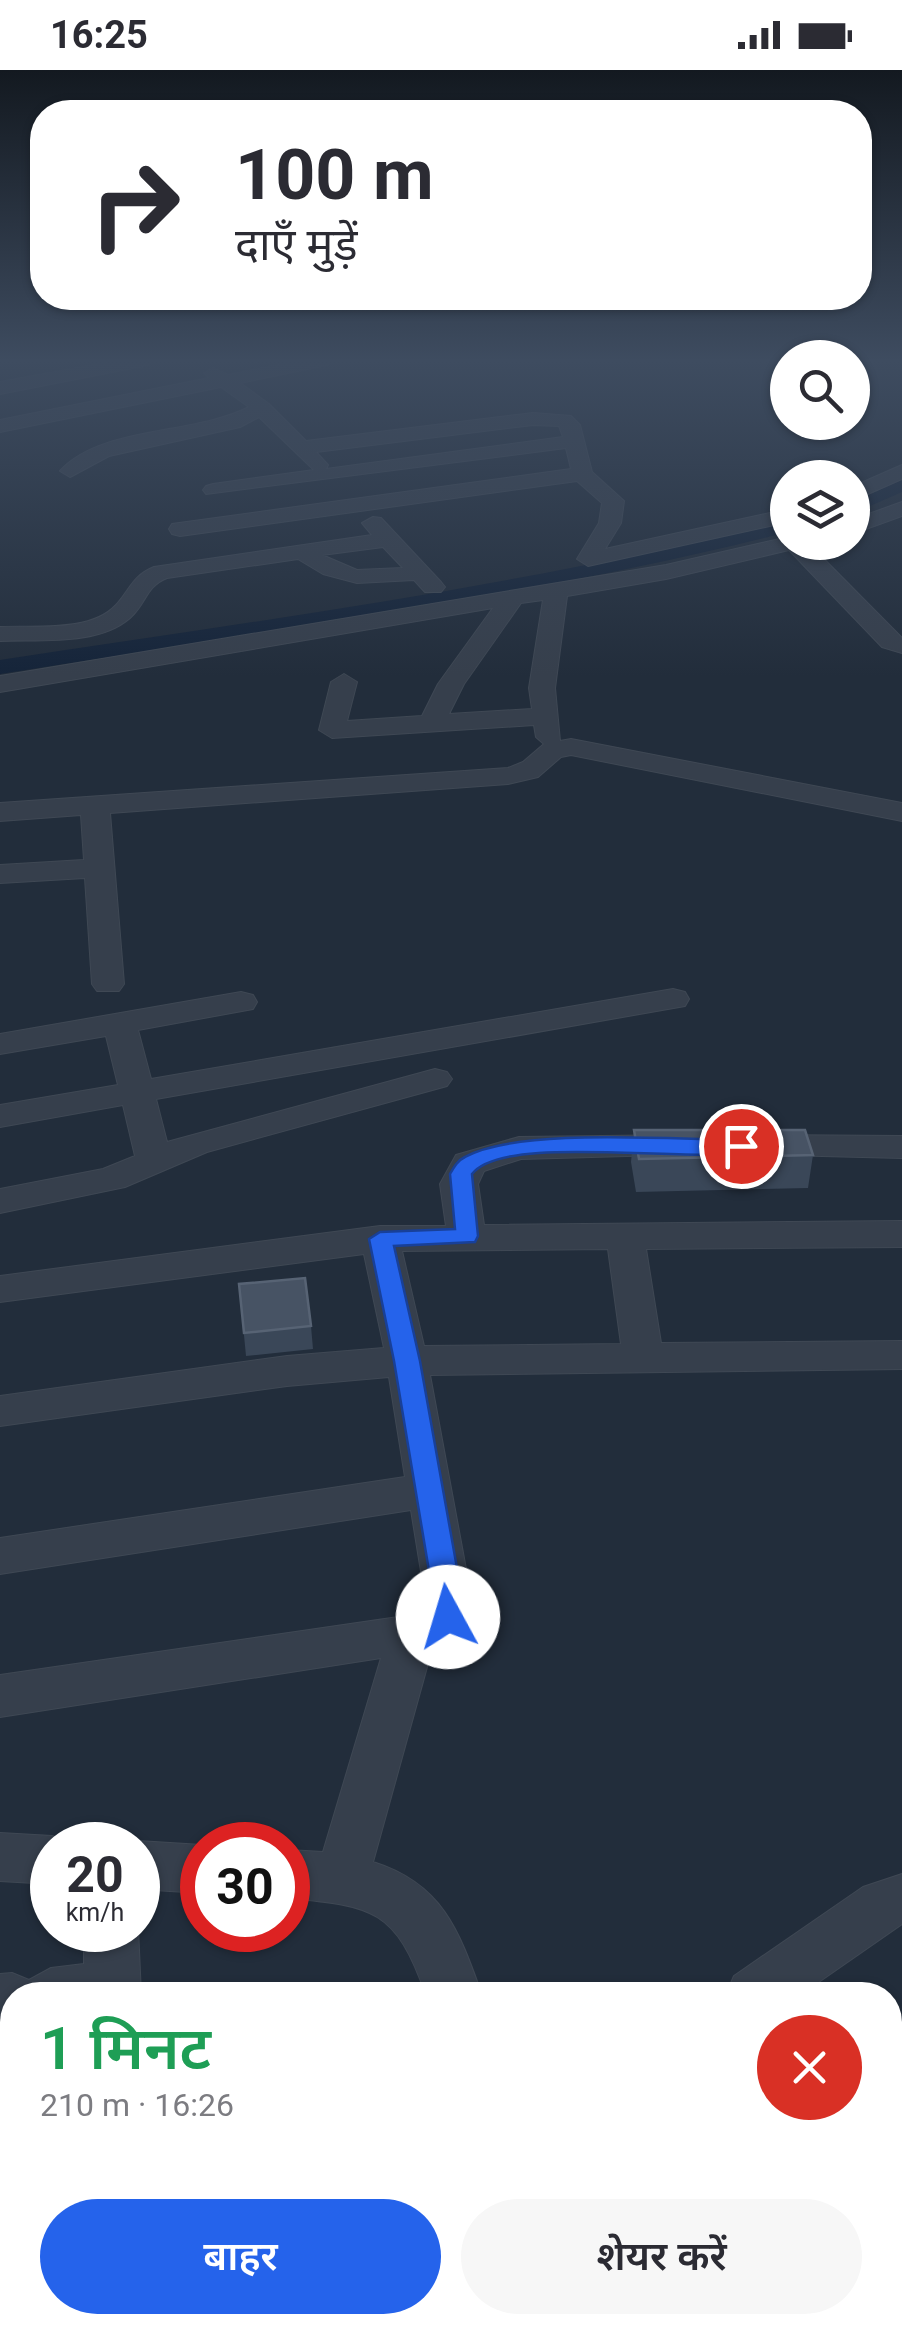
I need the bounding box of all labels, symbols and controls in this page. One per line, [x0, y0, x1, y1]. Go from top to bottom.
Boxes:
text: 16:25 [50, 13, 148, 57]
text: 100 m [235, 134, 434, 216]
icon: right [70, 140, 200, 270]
text: दाएँ मुड़ें [235, 218, 358, 271]
map controls [770, 340, 870, 560]
button: search [770, 340, 870, 440]
button: layers [770, 460, 870, 560]
pin [699, 1104, 784, 1189]
icon: arrive [714, 1119, 769, 1174]
position arrow [396, 1565, 500, 1669]
speed limit sign: 30 [180, 1822, 310, 1952]
text: 20 [66, 1846, 124, 1904]
text: km/h [66, 1898, 124, 1927]
text: 1 मिनट [40, 2013, 211, 2084]
button: close [757, 2015, 862, 2120]
text: 210 m · 16:26 [40, 2086, 234, 2124]
button: बाहर [40, 2199, 441, 2314]
button: शेयर करें [461, 2199, 862, 2314]

